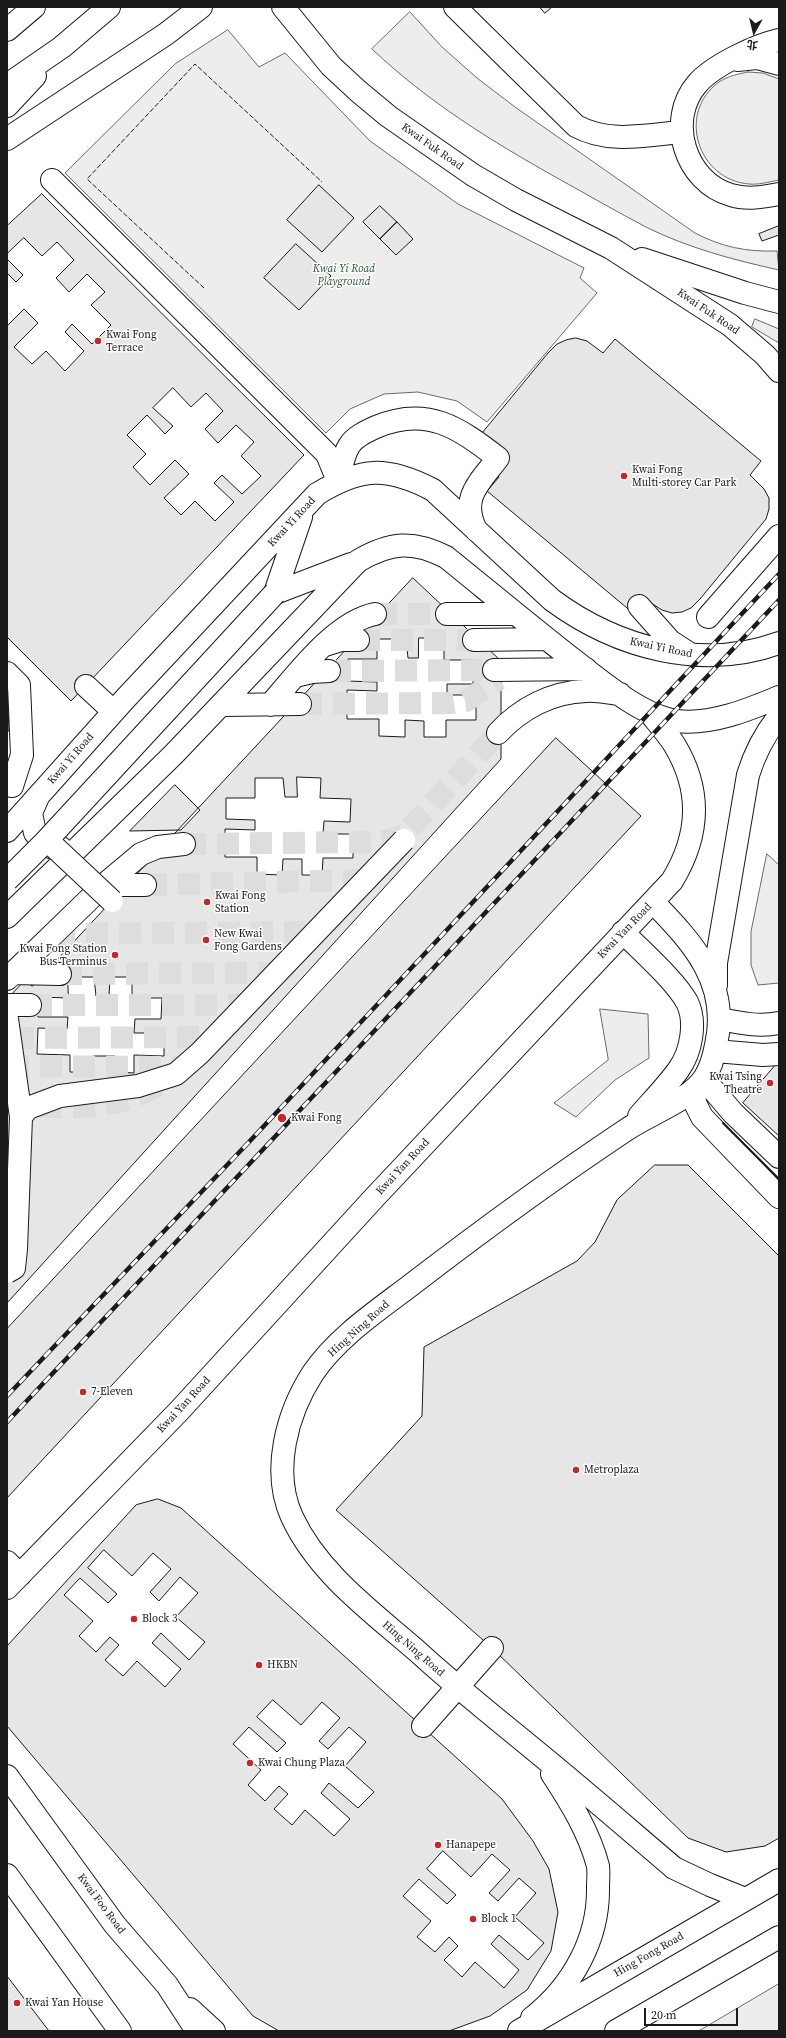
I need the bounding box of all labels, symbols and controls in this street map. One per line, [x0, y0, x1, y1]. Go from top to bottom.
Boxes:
north arrow [734, 12, 774, 52]
text: 北 [746, 36, 759, 53]
street label: Kwai Fuk Road [399, 121, 465, 173]
park label: Kwai Yi Road Playground [313, 262, 375, 288]
street label: Kwai Fuk Road [674, 286, 742, 338]
place label: Kwai Fong Terrace [106, 328, 157, 354]
marker: Kwai Fong Terrace [93, 336, 103, 346]
place label: Kwai Fong Multi-storey Car Park [632, 463, 737, 489]
marker: Kwai Fong Multi-storey Car Park [619, 471, 629, 481]
street label: Kwai Yi Road [265, 494, 319, 550]
street label: Kwai Yi Road [629, 635, 693, 661]
street label: Kwai Yi Road [45, 731, 97, 787]
place label: Kwai Fong Station [215, 889, 266, 915]
marker: Kwai Fong Station [202, 897, 212, 907]
street label: Kwai Yan Road [595, 900, 655, 962]
place label: New Kwai Fong Gardens [214, 927, 282, 953]
marker: New Kwai Fong Gardens [201, 935, 211, 945]
place label: Kwai Fong Station Bus Terminus [20, 942, 107, 968]
marker: Kwai Fong Station Bus Terminus [110, 950, 120, 960]
place label: Kwai Tsing Theatre [709, 1070, 762, 1096]
marker: Kwai Tsing Theatre [765, 1078, 775, 1088]
place label: Kwai Fong [291, 1111, 342, 1125]
marker: Kwai Fong [276, 1112, 288, 1124]
street label: Kwai Yan Road [374, 1136, 432, 1198]
street label: Hing Ning Road [326, 1298, 392, 1360]
street label: Kwai Yan Road [155, 1374, 213, 1436]
place label: 7-Eleven [91, 1385, 133, 1399]
marker: 7-Eleven [78, 1387, 88, 1397]
place label: Metroplaza [584, 1463, 639, 1477]
marker: Metroplaza [571, 1465, 581, 1475]
place label: Block 3 [142, 1612, 177, 1626]
marker: Block 3 [129, 1614, 139, 1624]
street label: Hing Ning Road [379, 1618, 447, 1680]
place label: HKBN [267, 1658, 298, 1672]
marker: HKBN [254, 1660, 264, 1670]
place label: Kwai Chung Plaza [258, 1756, 345, 1770]
marker: Kwai Chung Plaza [245, 1758, 255, 1768]
place label: Hanapepe [446, 1838, 496, 1852]
marker: Hanapepe [433, 1840, 443, 1850]
street label: Kwai Foo Road [74, 1871, 128, 1937]
place label: Block 1 [481, 1912, 516, 1926]
marker: Block 1 [468, 1914, 478, 1924]
street label: Hing Fong Road [612, 1930, 686, 1980]
place label: Kwai Yan House [25, 1996, 103, 2010]
marker: Kwai Yan House [12, 1998, 22, 2008]
scale bar [646, 2000, 740, 2026]
text: 20 m [651, 2007, 677, 2023]

